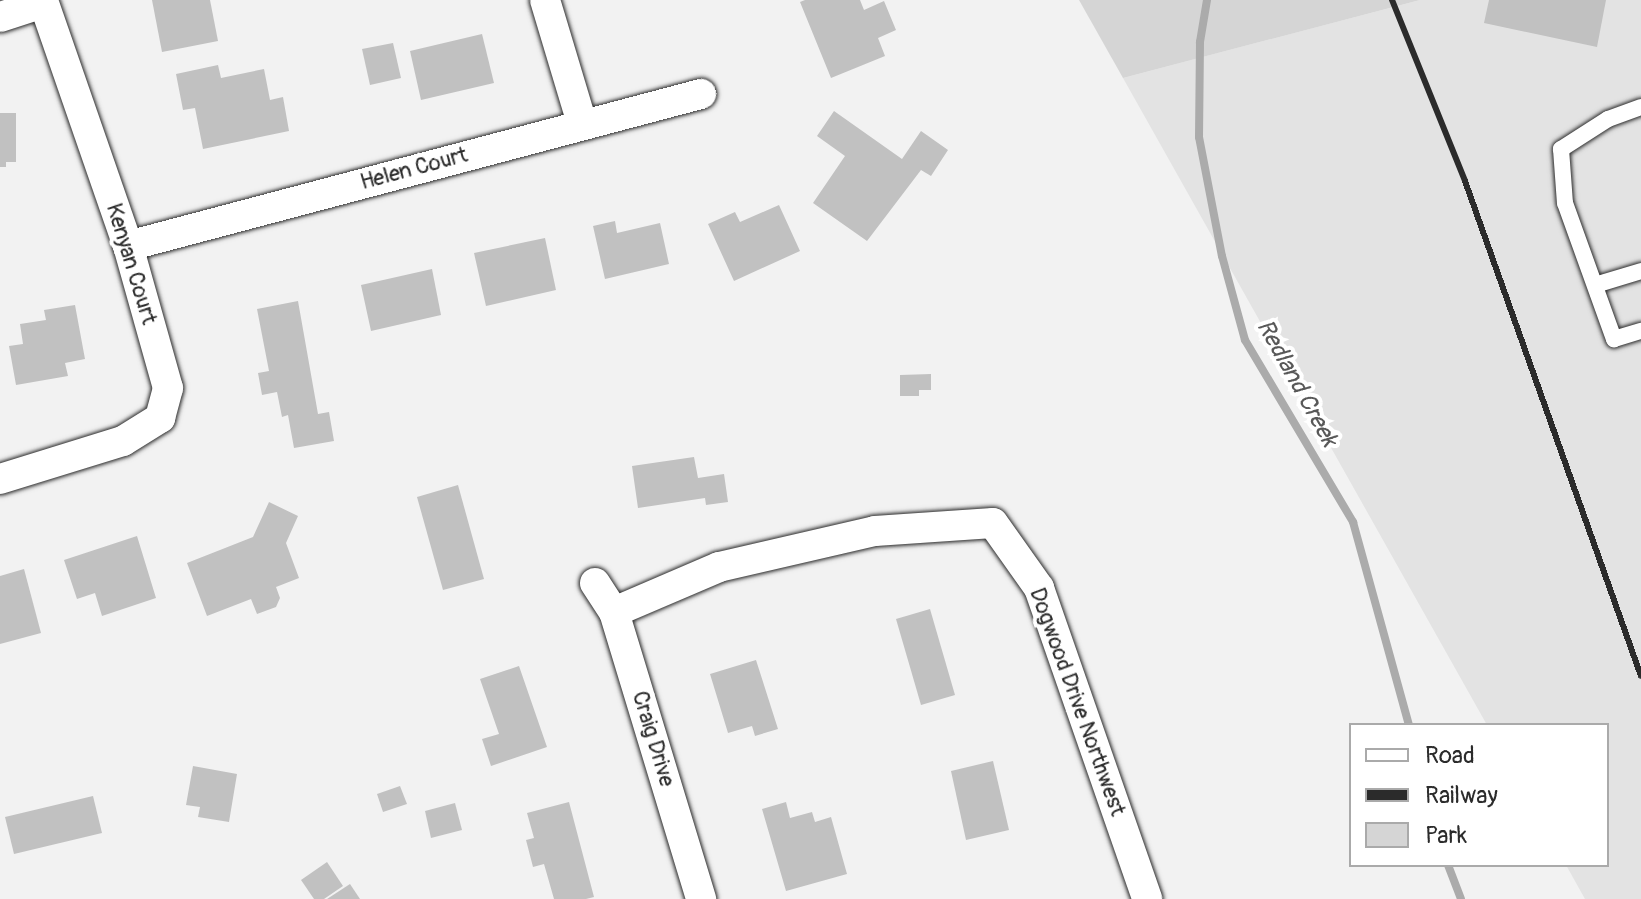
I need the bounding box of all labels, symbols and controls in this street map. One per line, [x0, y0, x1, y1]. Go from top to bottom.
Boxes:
street label: Helen Court [357, 142, 471, 196]
street label: Kenyan Court [100, 200, 162, 328]
water label: Redland Creek [1250, 314, 1344, 452]
street label: Dogwood Drive Northwest [1023, 584, 1131, 820]
street label: Craig Drive [626, 688, 680, 790]
legend [1349, 723, 1609, 867]
text: Road [1425, 741, 1475, 770]
text: Railway [1425, 781, 1498, 810]
text: Park [1425, 821, 1467, 850]

